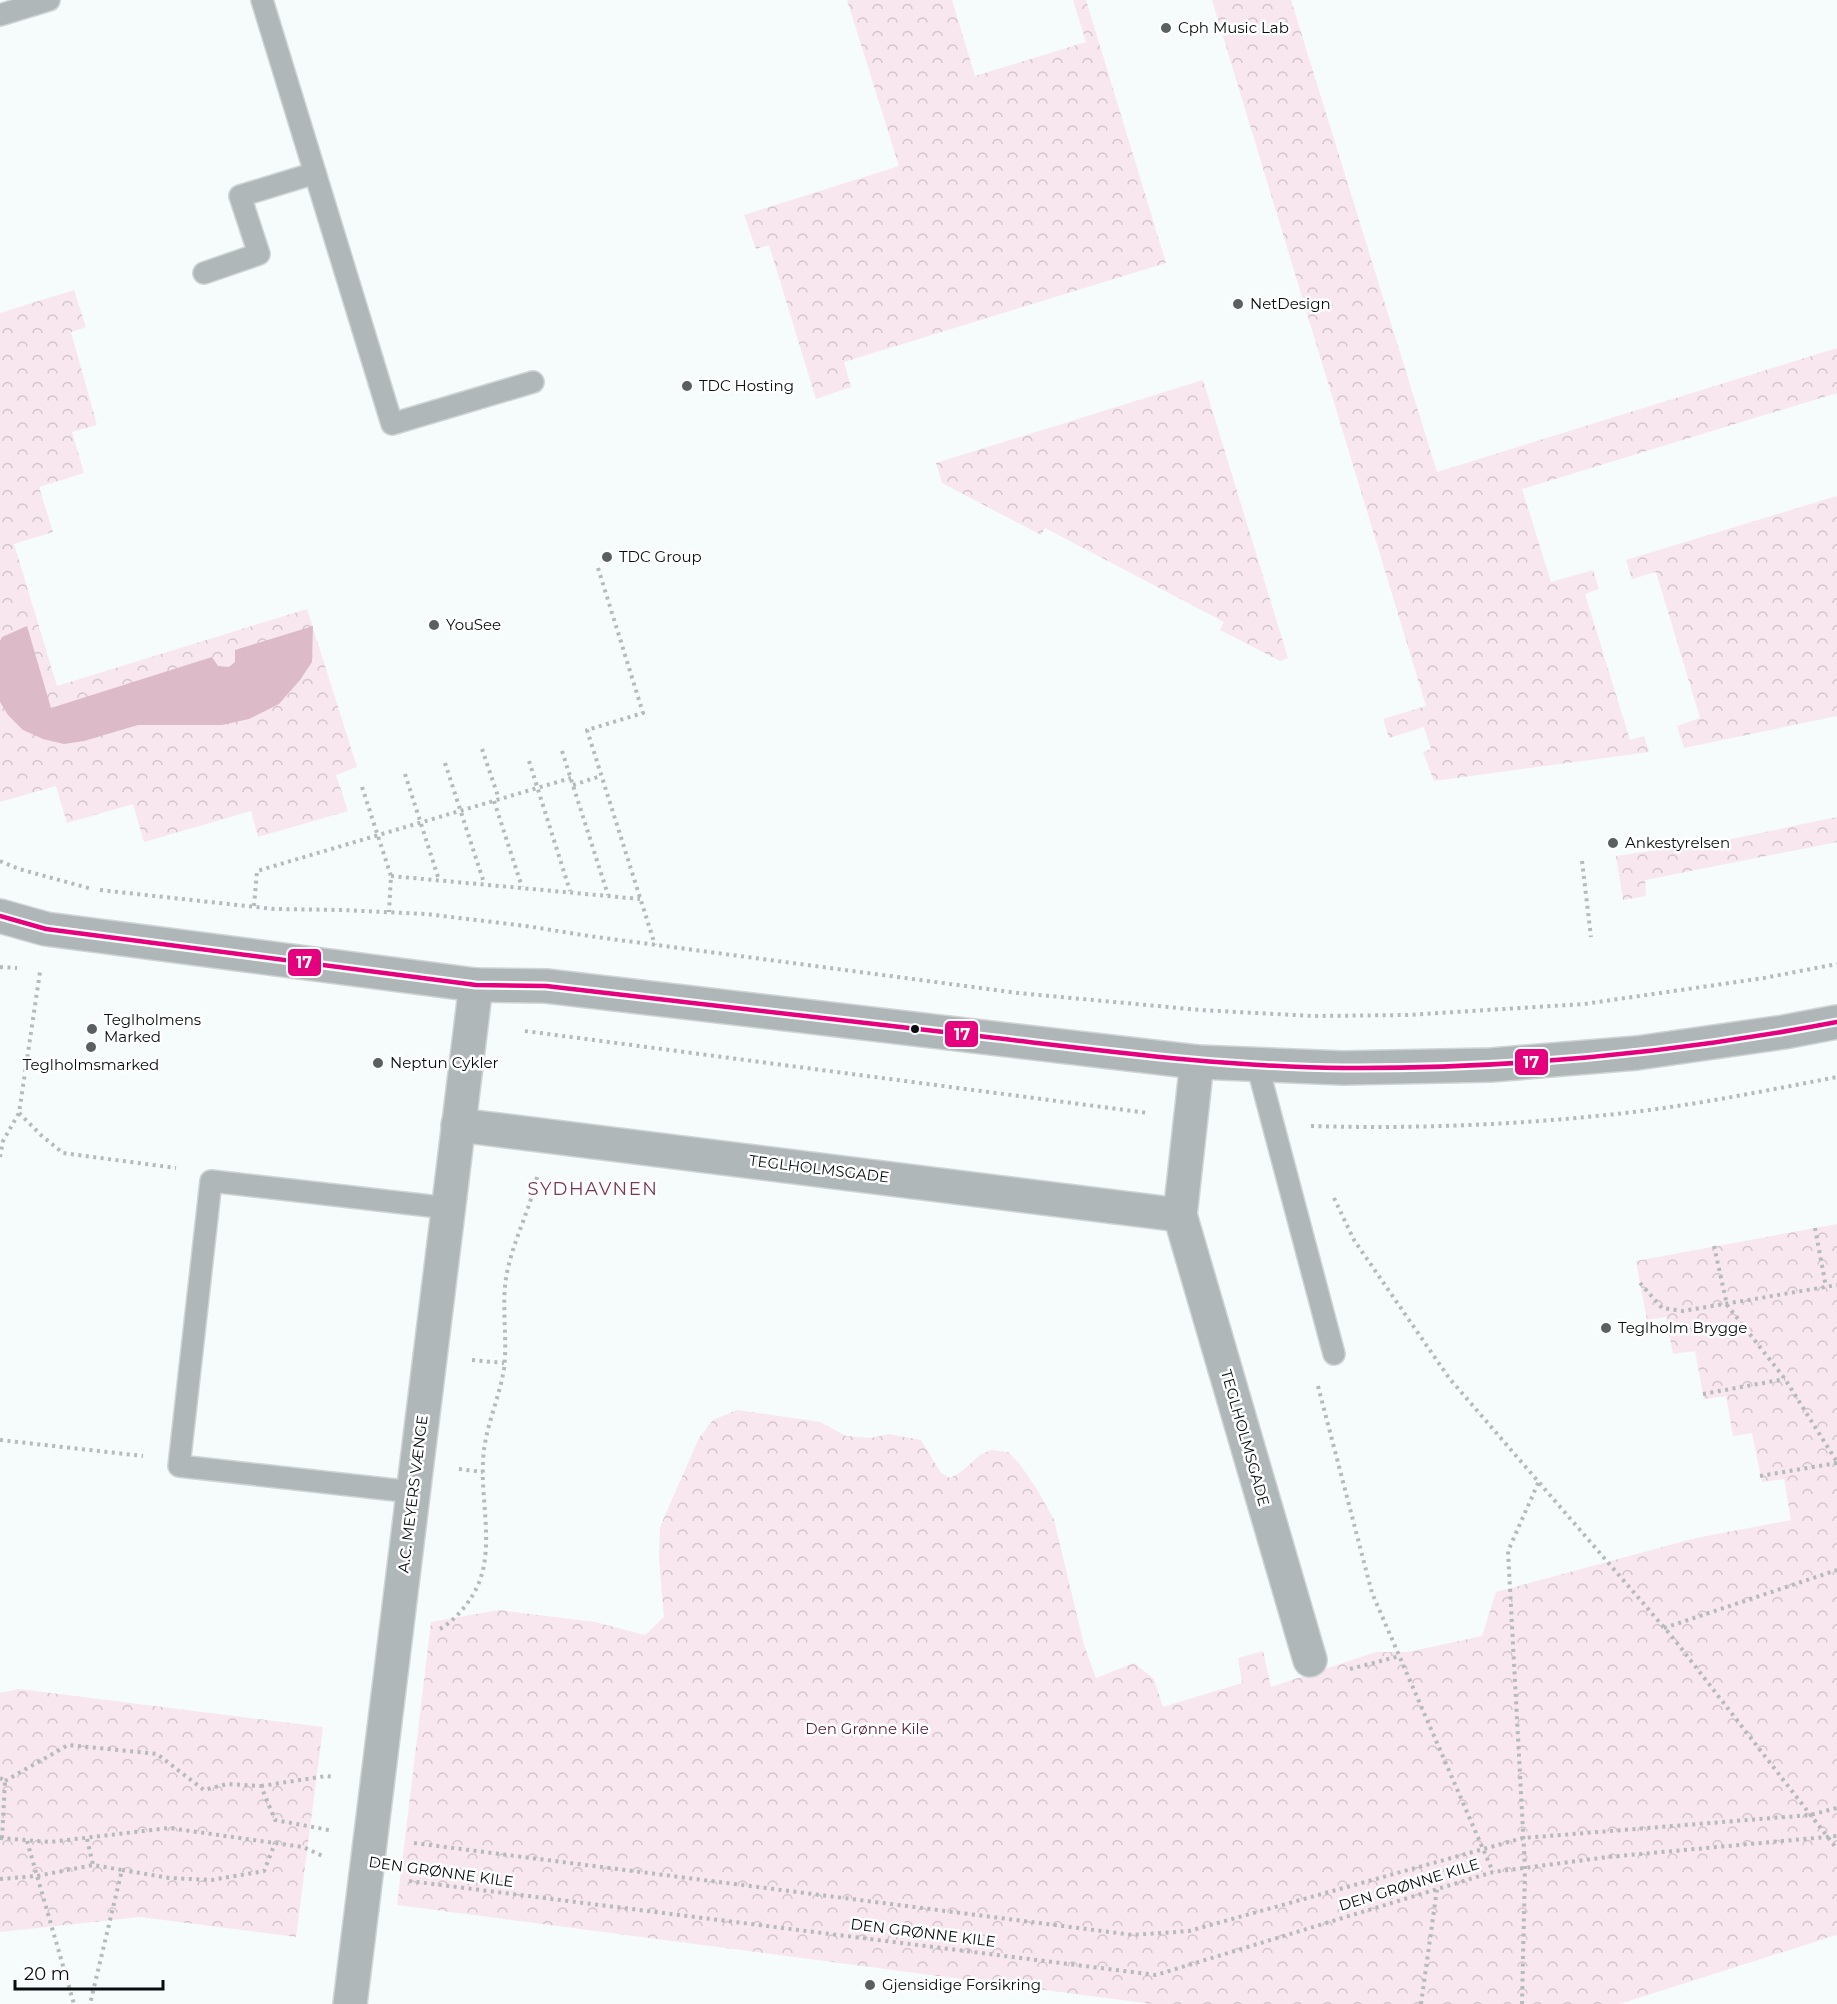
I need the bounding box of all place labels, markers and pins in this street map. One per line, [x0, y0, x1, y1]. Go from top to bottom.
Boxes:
place label: Cph Music Lab [1178, 18, 1289, 37]
marker: Cph Music Lab [1159, 21, 1173, 35]
place label: NetDesign [1250, 294, 1331, 313]
marker: NetDesign [1231, 297, 1245, 311]
place label: TDC Hosting [699, 376, 794, 395]
marker: TDC Hosting [680, 379, 694, 393]
place label: TDC Group [619, 547, 702, 566]
marker: TDC Group [600, 550, 614, 564]
place label: YouSee [446, 615, 501, 634]
marker: YouSee [427, 618, 441, 632]
place label: Ankestyrelsen [1625, 833, 1730, 852]
marker: Ankestyrelsen [1606, 836, 1620, 850]
place label: Teglholmens Marked [104, 1010, 201, 1046]
marker: Teglholmens Marked [85, 1022, 99, 1036]
unlabelled marker [909, 1023, 921, 1035]
marker: Teglholmsmarked [84, 1040, 98, 1054]
place label: Neptun Cykler [390, 1053, 499, 1072]
place label: Teglholmsmarked [23, 1055, 159, 1074]
marker: Neptun Cykler [371, 1056, 385, 1070]
place label: Teglholm Brygge [1618, 1318, 1747, 1337]
marker: Teglholm Brygge [1599, 1321, 1613, 1335]
place label: Gjensidige Forsikring [882, 1975, 1041, 1994]
marker: Gjensidige Forsikring [863, 1978, 877, 1992]

